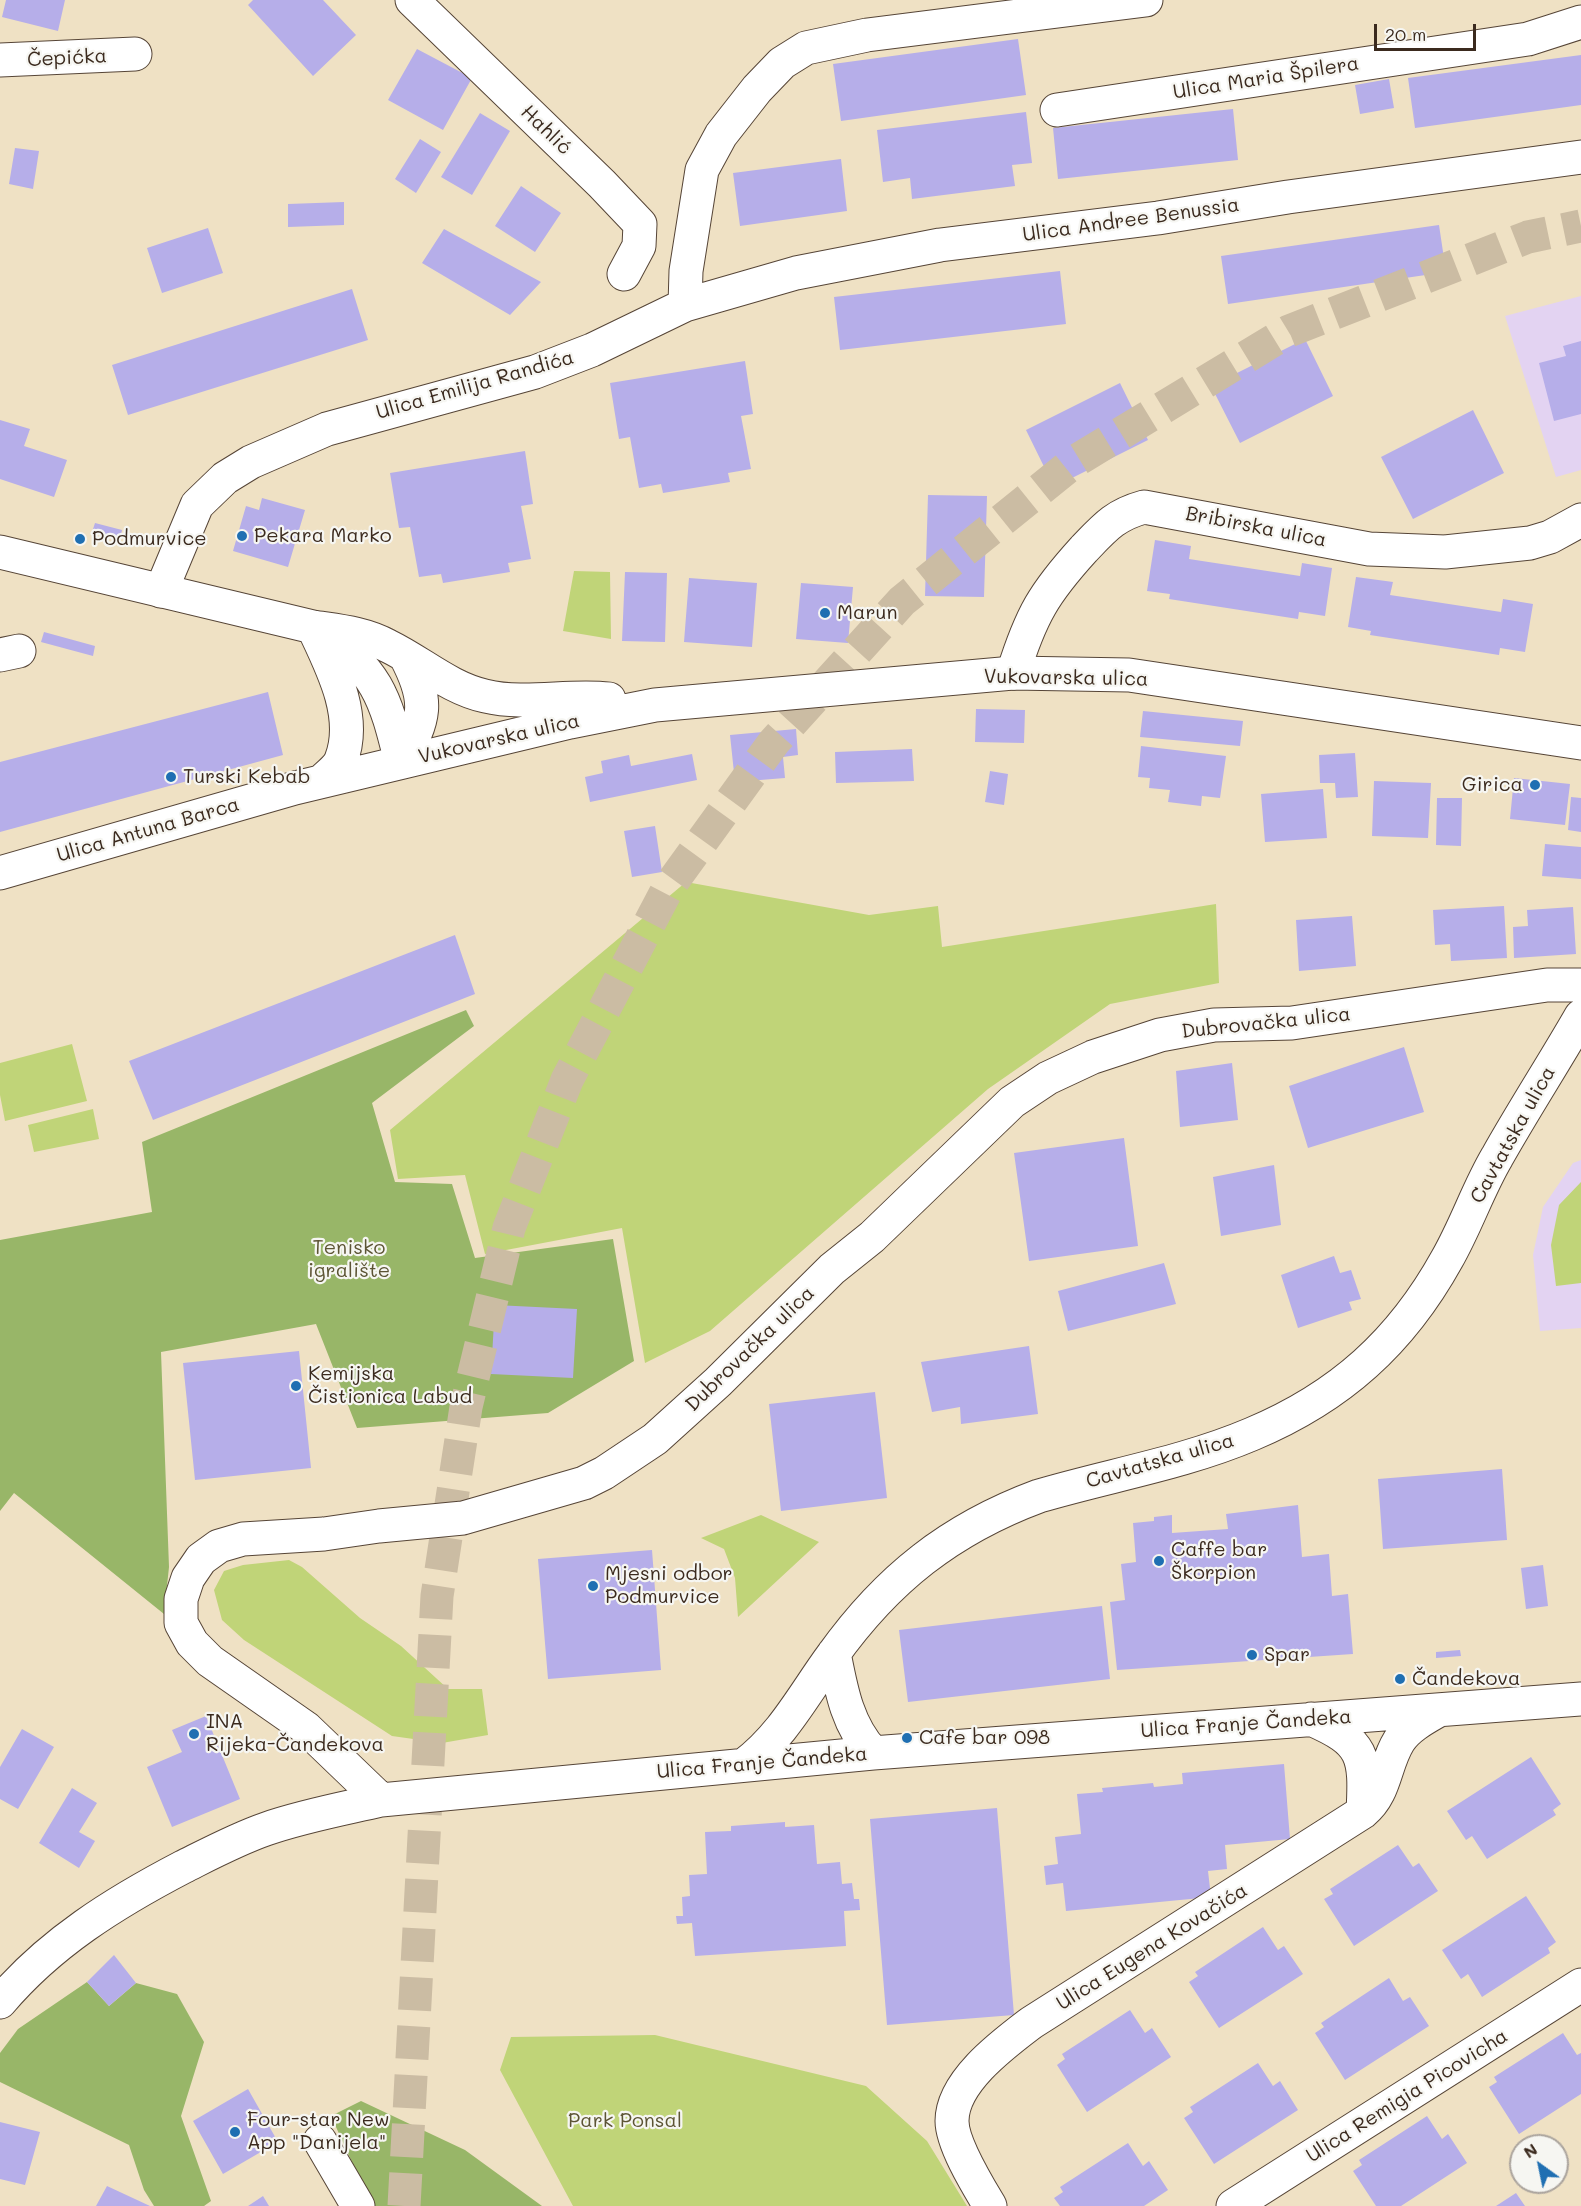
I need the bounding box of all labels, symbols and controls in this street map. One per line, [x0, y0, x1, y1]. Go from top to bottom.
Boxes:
scale bar [1377, 12, 1479, 50]
text: 20 m [1385, 22, 1426, 46]
street label: Čepićka [26, 44, 108, 72]
street label: Ulica Maria Špilera [1171, 51, 1361, 105]
street label: Hahlić [516, 100, 576, 160]
street label: Ulica Andree Benussia [1021, 193, 1241, 247]
street label: Ulica Emilija Randića [373, 345, 577, 425]
street label: Bribirska ulica [1184, 502, 1328, 552]
place label: Pekara Marko [254, 524, 391, 548]
place label: Podmurvice [92, 527, 207, 551]
marker: Pekara Marko [235, 529, 249, 543]
marker: Podmurvice [73, 532, 87, 546]
place label: Marun [837, 601, 897, 625]
marker: Marun [818, 606, 832, 620]
street label: Vukovarska ulica [983, 665, 1149, 691]
street label: Vukovarska ulica [416, 709, 582, 769]
place label: Turski Kebab [183, 765, 310, 789]
marker: Turski Kebab [164, 770, 178, 784]
place label: Girica [1462, 773, 1523, 797]
marker: Girica [1528, 778, 1542, 792]
street label: Ulica Antuna Barca [54, 792, 242, 868]
street label: Dubrovačka ulica [1180, 1002, 1352, 1044]
street label: Cavtatska ulica [1465, 1062, 1561, 1208]
park label: Tenisko igralište [308, 1236, 390, 1283]
street label: Dubrovačka ulica [681, 1281, 819, 1417]
place label: Kemijska Čistionica Labud [308, 1362, 472, 1409]
marker: Kemijska Čistionica Labud [289, 1379, 303, 1393]
street label: Cavtatska ulica [1083, 1428, 1237, 1494]
place label: Caffe bar Škorpion [1171, 1538, 1267, 1585]
marker: Caffe bar Škorpion [1152, 1554, 1166, 1568]
place label: Mjesni odbor Podmurvice [605, 1562, 733, 1609]
marker: Mjesni odbor Podmurvice [586, 1579, 600, 1593]
place label: Spar [1264, 1643, 1310, 1667]
marker: Spar [1245, 1648, 1259, 1662]
place label: Čandekova [1412, 1667, 1520, 1691]
marker: Čandekova [1393, 1672, 1407, 1686]
street label: Ulica Franje Čandeka [1140, 1705, 1352, 1743]
place label: INA Rijeka-Čandekova [206, 1710, 384, 1757]
place label: Cafe bar 098 [919, 1726, 1050, 1750]
marker: INA Rijeka-Čandekova [187, 1727, 201, 1741]
marker: Cafe bar 098 [900, 1731, 914, 1745]
street label: Ulica Franje Čandeka [656, 1742, 868, 1784]
street label: Ulica Eugena Kovačića [1052, 1878, 1252, 2016]
street label: Ulica Remigia Picovicha [1302, 2024, 1512, 2168]
place label: Four-star New App "Danijela" [247, 2108, 390, 2155]
park label: Park Ponsal [568, 2109, 682, 2133]
marker: Four-star New App "Danijela" [228, 2125, 242, 2139]
north arrow [1509, 2134, 1569, 2194]
text: N [1519, 2138, 1541, 2162]

